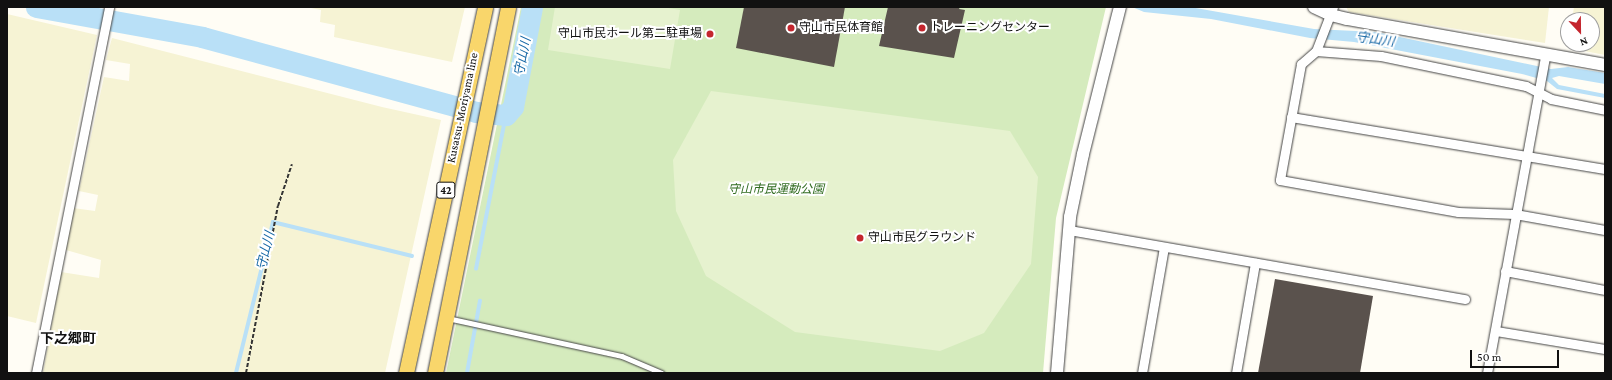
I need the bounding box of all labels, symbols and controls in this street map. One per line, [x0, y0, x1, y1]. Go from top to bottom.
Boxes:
north arrow [1560, 12, 1600, 52]
place label: 守山市民体育館 [799, 21, 883, 35]
place label: トレーニングセンター [930, 21, 1050, 35]
marker: 守山市民体育館 [786, 23, 796, 33]
marker: トレーニングセンター [917, 23, 927, 33]
place label: 守山市民ホール第二駐車場 [558, 27, 702, 41]
marker: 守山市民ホール第二駐車場 [705, 29, 715, 39]
water label: 守山川 [1355, 30, 1395, 50]
text: N [1578, 35, 1590, 49]
water label: 守山川 [512, 36, 534, 78]
street label: Kusatsu-Moriyama line [444, 52, 482, 164]
road number: 42 [436, 181, 456, 199]
park label: 守山市民運動公園 [728, 183, 824, 197]
water label: 守山川 [254, 230, 278, 272]
place label: 守山市民グラウンド [868, 231, 976, 245]
marker: 守山市民グラウンド [855, 233, 865, 243]
district label: 下之郷町 [40, 330, 96, 346]
scale bar [1472, 342, 1561, 368]
text: 50 m [1477, 350, 1501, 364]

